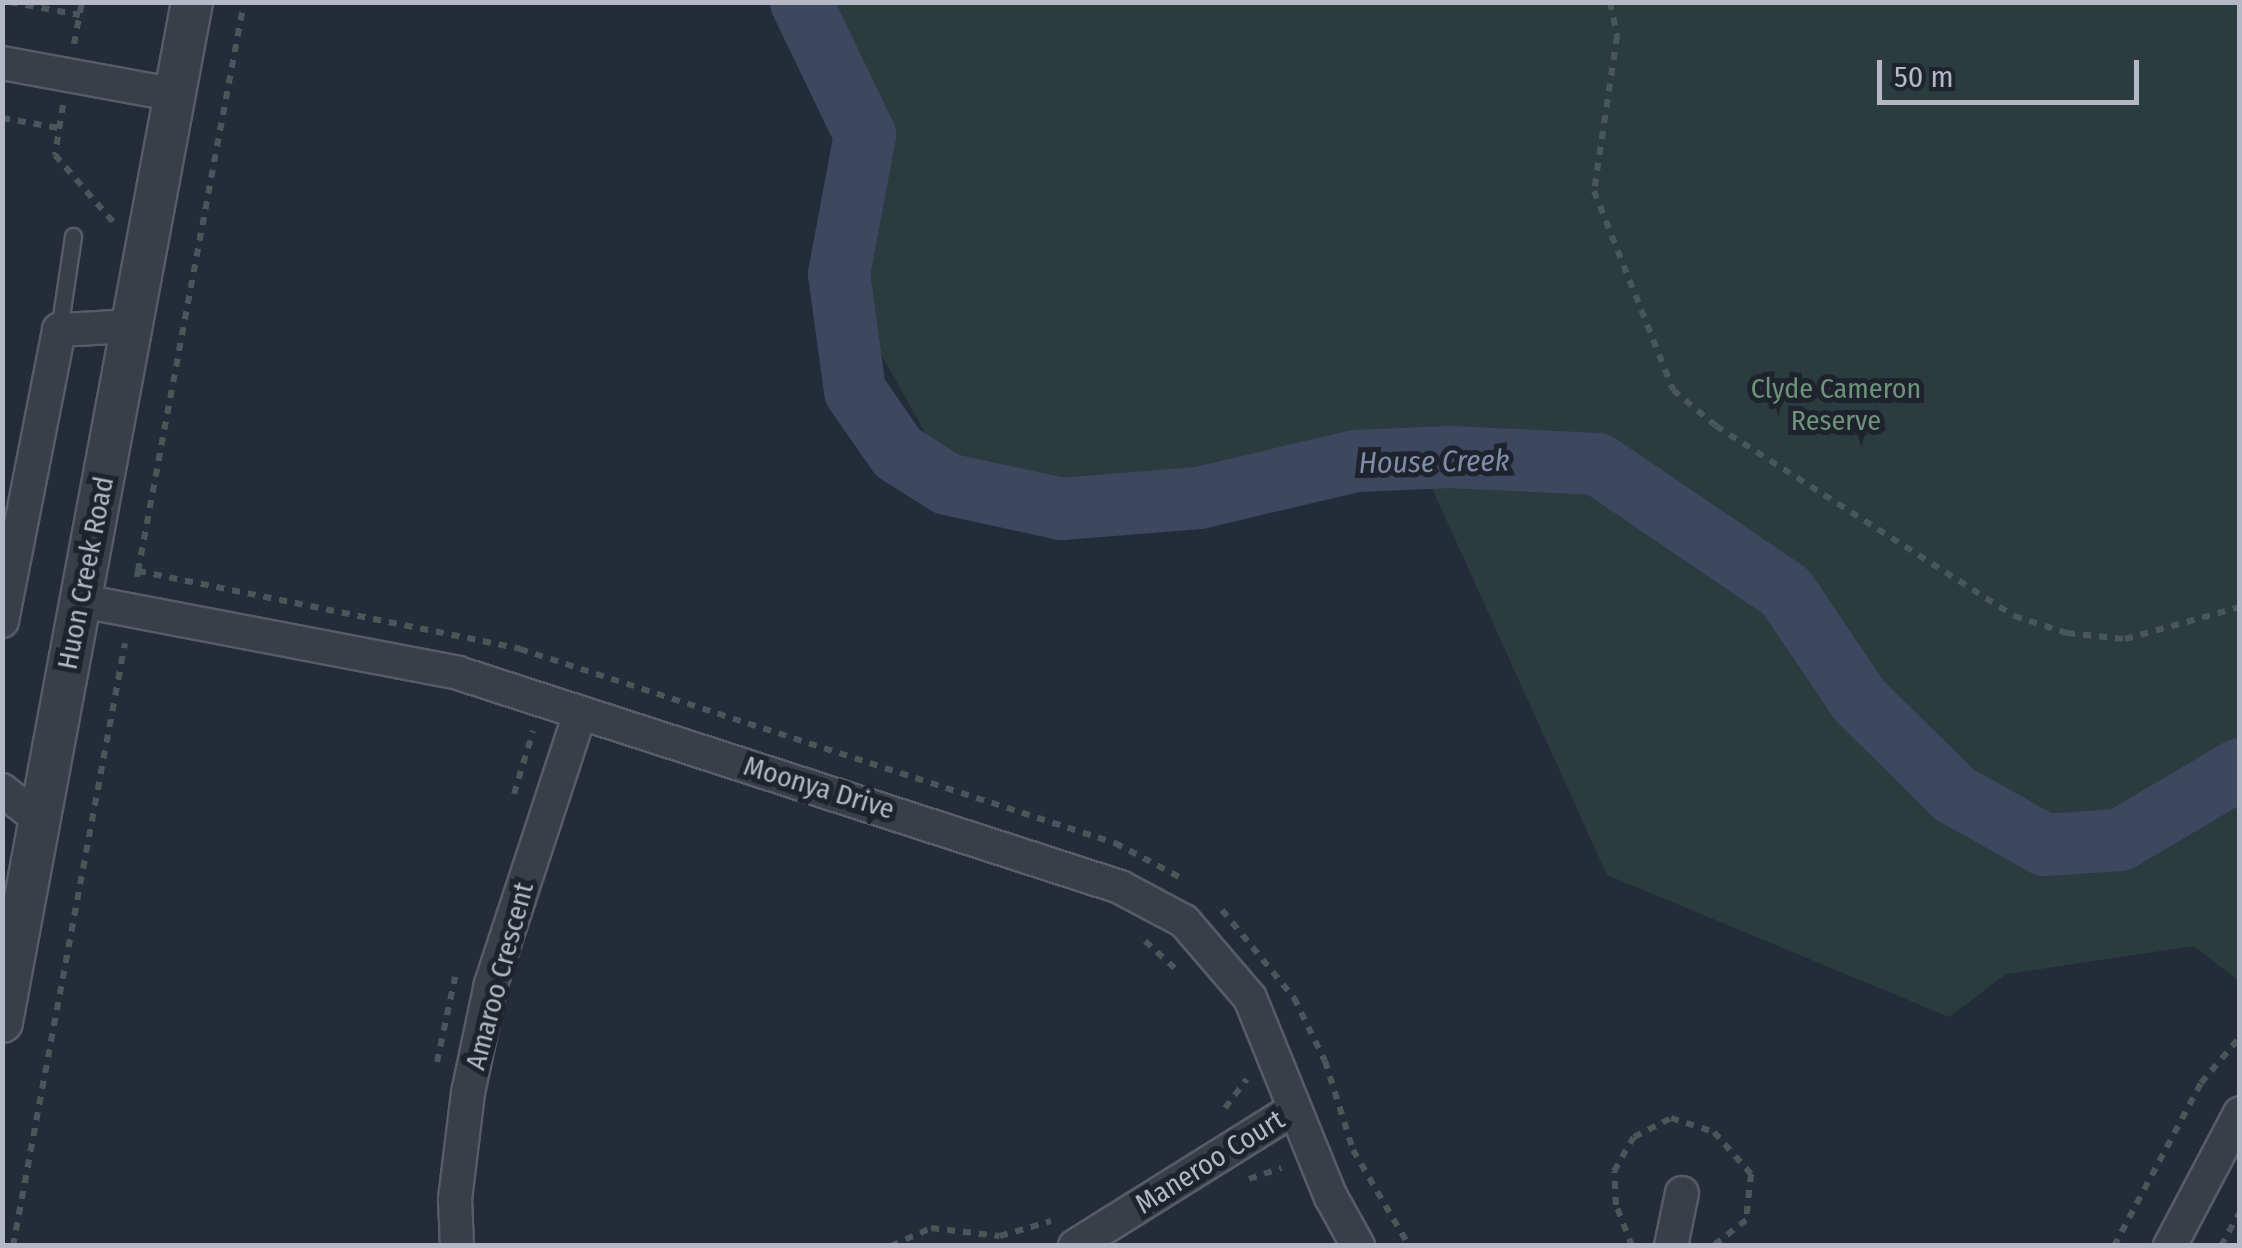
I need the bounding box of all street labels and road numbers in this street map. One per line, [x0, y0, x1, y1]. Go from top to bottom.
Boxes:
street label: Huon Creek Road [51, 474, 121, 672]
street label: Moonya Drive [740, 749, 898, 827]
street label: Amaroo Crescent [459, 879, 541, 1073]
street label: Maneroo Court [1129, 1103, 1291, 1221]

